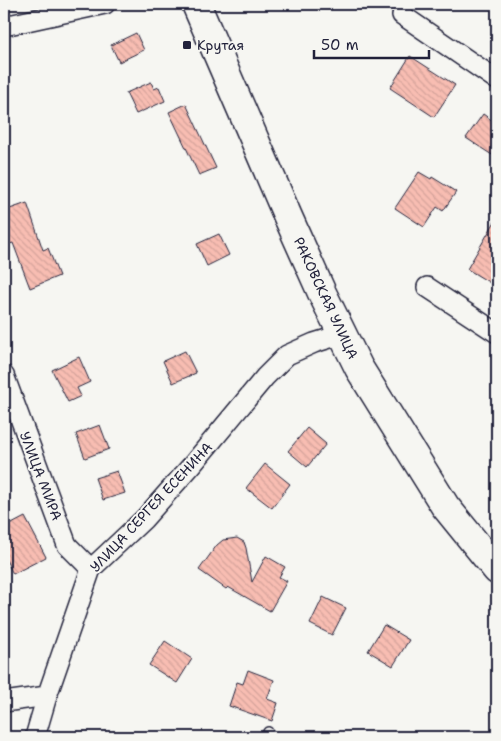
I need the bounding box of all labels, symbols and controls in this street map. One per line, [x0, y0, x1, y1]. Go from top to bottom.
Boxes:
scale bar [314, 28, 428, 60]
text: 50 m [321, 35, 359, 55]
place label: Крутая [197, 36, 244, 54]
marker: Крутая [181, 39, 193, 51]
street label: РАКОВСКАЯ УЛИЦА [290, 234, 362, 362]
street label: УЛИЦА МИРА [16, 429, 66, 523]
street label: УЛИЦА СЕРГЕЯ ЕСЕНИНА [86, 438, 216, 576]

